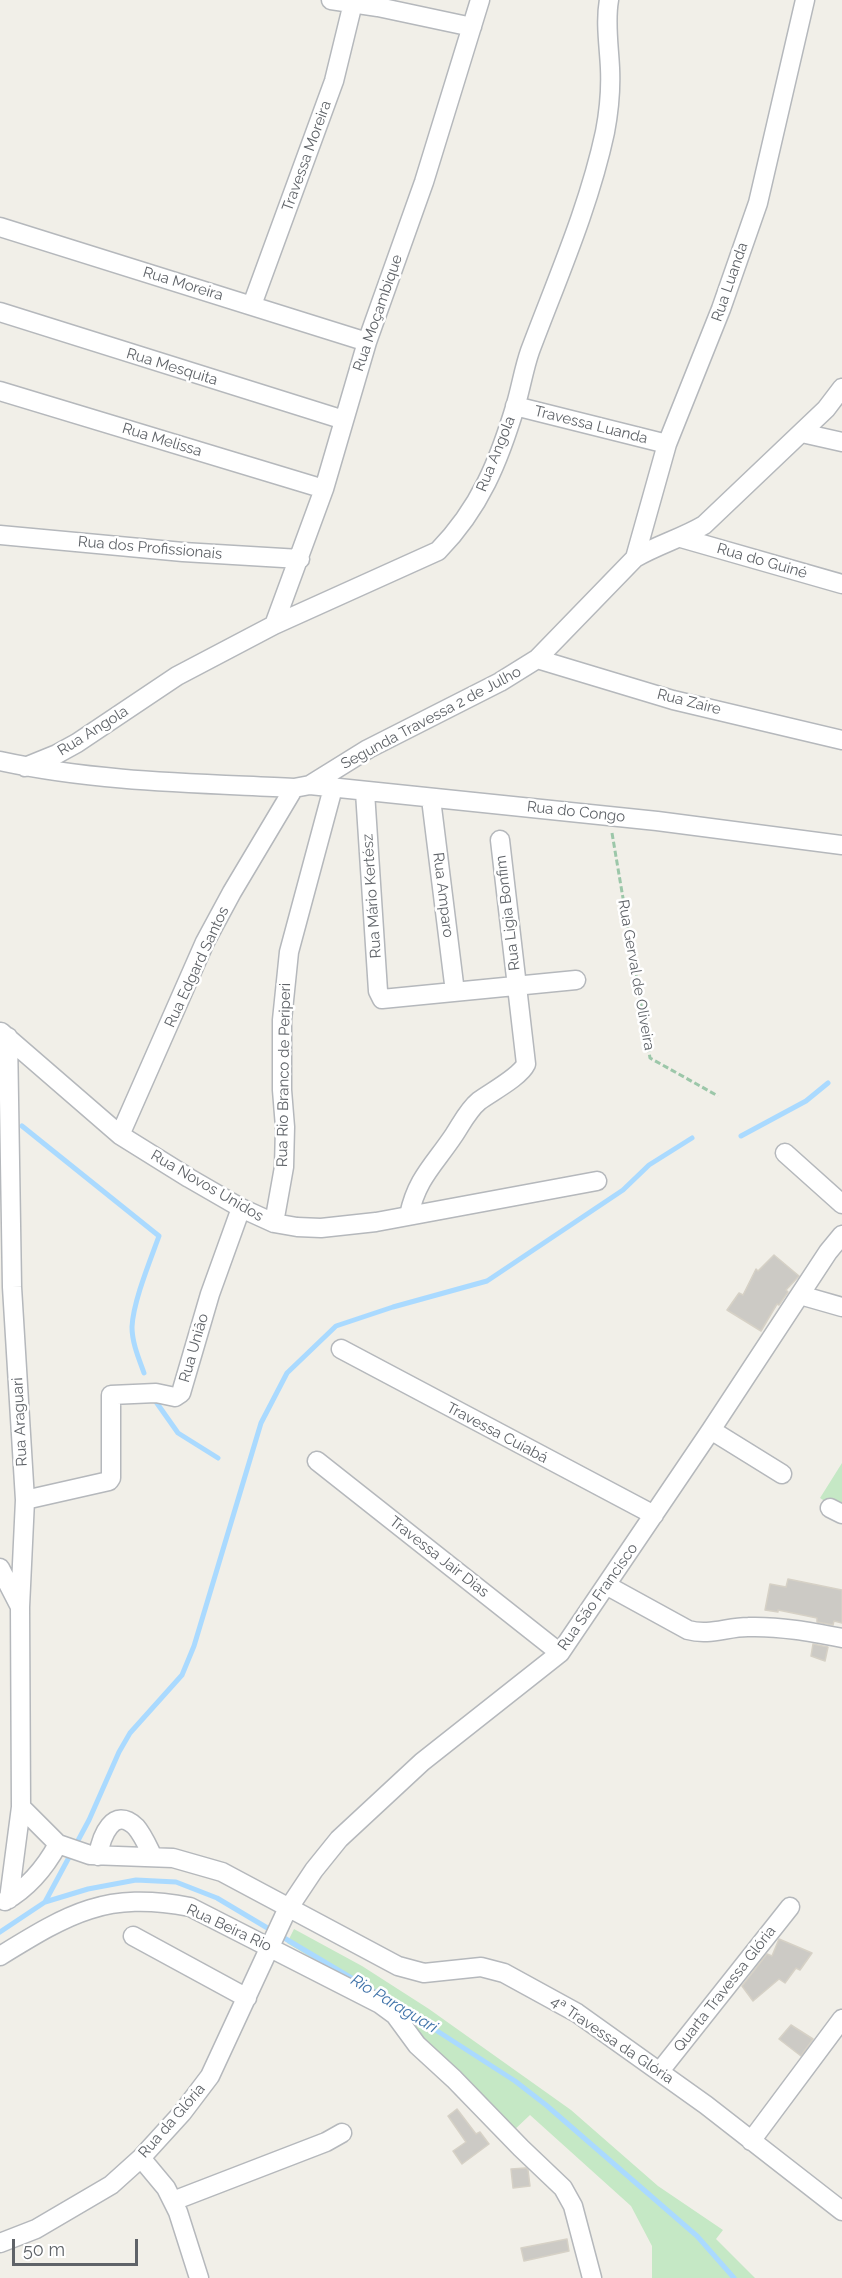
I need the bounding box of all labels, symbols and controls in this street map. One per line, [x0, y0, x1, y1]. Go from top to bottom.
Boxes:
street label: Travessa Moreira [279, 98, 335, 214]
street label: Rua Luanda [708, 240, 752, 324]
street label: Rua Moçambique [350, 252, 406, 374]
street label: Rua Moreira [141, 263, 225, 305]
street label: Rua Mesquita [124, 345, 220, 389]
street label: Travessa Luanda [533, 402, 649, 448]
street label: Rua Angola [473, 414, 519, 494]
street label: Rua Melissa [120, 419, 204, 461]
street label: Rua dos Profissionais [77, 533, 223, 563]
street label: Rua do Guiné [715, 540, 809, 582]
street label: Segunda Travessa 2 de Julho [338, 663, 524, 773]
street label: Rua Zaire [655, 685, 723, 719]
street label: Rua Angola [54, 702, 132, 760]
street label: Rua do Congo [526, 798, 626, 826]
street label: Rua Mário Kertész [359, 833, 385, 959]
street label: Rua Amparo [429, 851, 457, 939]
street label: Rua Ligia Bonfim [492, 854, 524, 972]
street label: Rua Gerval de Oliveira [614, 898, 658, 1052]
street label: Rua Edgard Santos [161, 904, 233, 1030]
street label: Rua Rio Branco de Periperi [273, 983, 295, 1167]
street label: Rua Novos Unidos [147, 1146, 267, 1226]
street label: Rua Uniâo [176, 1311, 212, 1385]
street label: Rua Araguari [9, 1377, 31, 1467]
street label: Travessa Cuiabá [443, 1399, 551, 1467]
street label: Travessa Jair Dias [386, 1513, 492, 1601]
street label: Rua São Francisco [554, 1540, 642, 1654]
street label: Rua Beira Rio [184, 1900, 274, 1956]
street label: Quarta Travessa Glória [670, 1922, 780, 2056]
water label: Rio Paraguari [347, 1971, 441, 2037]
street label: 4ª Travessa da Glória [547, 1992, 677, 2088]
street label: Rua da Glória [135, 2080, 209, 2162]
scale bar [15, 2227, 141, 2265]
text: 50 m [23, 2239, 65, 2260]

